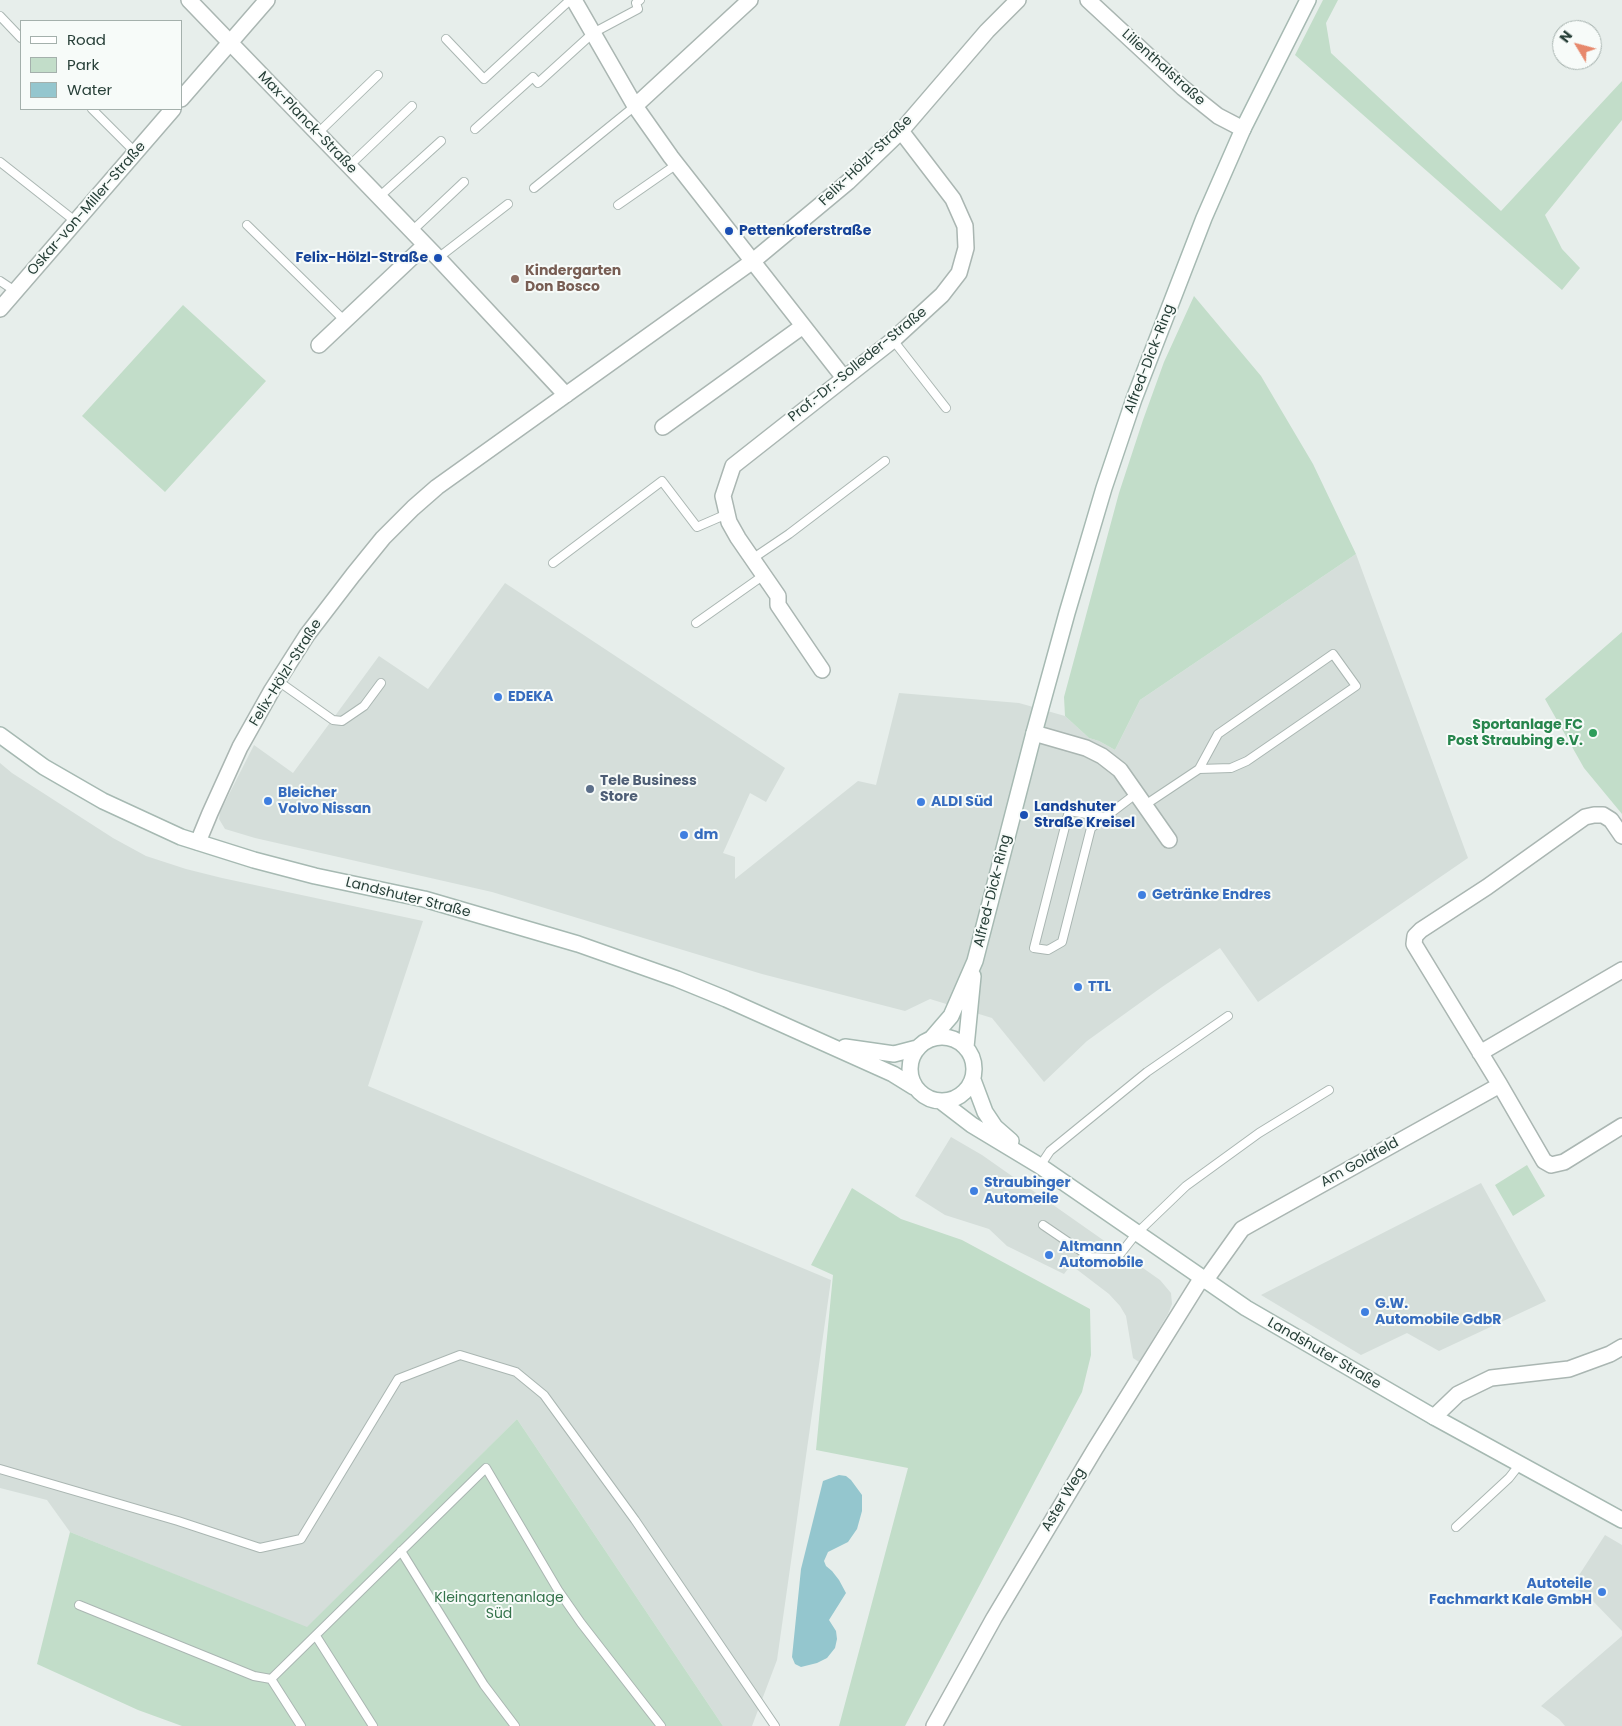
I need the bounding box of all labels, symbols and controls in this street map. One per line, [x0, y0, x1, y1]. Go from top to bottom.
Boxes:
legend [20, 20, 182, 110]
north arrow [1552, 20, 1602, 70]
street label: Lilienthalstraße [1118, 26, 1208, 110]
text: N [1555, 26, 1577, 47]
text: Road [67, 29, 106, 50]
text: Park [67, 54, 99, 75]
street label: Max-Planck-Straße [254, 68, 360, 178]
text: Water [67, 79, 112, 100]
street label: Felix-Hölzl-Straße [816, 112, 916, 210]
street label: Oskar-von-Miller-Straße [24, 139, 150, 279]
place label: Pettenkoferstraße [739, 223, 871, 239]
marker: Pettenkoferstraße [723, 225, 735, 237]
place label: Felix-Hölzl-Straße [296, 250, 428, 266]
marker: Felix-Hölzl-Straße [432, 252, 444, 264]
place label: Kindergarten Don Bosco [525, 263, 621, 296]
marker: Kindergarten Don Bosco [509, 273, 521, 285]
street label: Alfred-Dick-Ring [1121, 302, 1179, 416]
street label: Prof.-Dr.-Solleder-Straße [785, 304, 931, 426]
street label: Felix-Hölzl-Straße [246, 616, 326, 730]
place label: EDEKA [508, 689, 553, 705]
marker: EDEKA [492, 691, 504, 703]
place label: Sportanlage FC Post Straubing e.V. [1447, 717, 1583, 750]
marker: Sportanlage FC Post Straubing e.V. [1587, 727, 1599, 739]
place label: Tele Business Store [600, 773, 697, 806]
marker: Tele Business Store [584, 783, 596, 795]
place label: Bleicher Volvo Nissan [278, 785, 371, 818]
place label: ALDI Süd [931, 794, 993, 810]
marker: Bleicher Volvo Nissan [262, 795, 274, 807]
marker: ALDI Süd [915, 796, 927, 808]
place label: Landshuter Straße Kreisel [1034, 799, 1135, 832]
marker: Landshuter Straße Kreisel [1018, 809, 1030, 821]
place label: dm [694, 827, 718, 843]
marker: dm [678, 829, 690, 841]
street label: Alfred-Dick-Ring [971, 833, 1015, 949]
street label: Landshuter Straße [344, 874, 472, 922]
place label: Getränke Endres [1152, 887, 1271, 903]
marker: Getränke Endres [1136, 889, 1148, 901]
place label: TTL [1088, 979, 1111, 995]
marker: TTL [1072, 981, 1084, 993]
street label: Am Goldfeld [1318, 1135, 1402, 1191]
place label: Straubinger Automeile [984, 1175, 1070, 1208]
marker: Straubinger Automeile [968, 1185, 980, 1197]
place label: Altmann Automobile [1059, 1239, 1143, 1272]
marker: Altmann Automobile [1043, 1249, 1055, 1261]
place label: G.W. Automobile GdbR [1375, 1296, 1501, 1328]
marker: G.W. Automobile GdbR [1359, 1306, 1371, 1318]
street label: Landshuter Straße [1264, 1315, 1384, 1393]
street label: Aster Weg [1038, 1465, 1090, 1535]
place label: Autoteile Fachmarkt Kale GmbH [1429, 1576, 1592, 1608]
marker: Autoteile Fachmarkt Kale GmbH [1596, 1586, 1608, 1598]
park label: Kleingartenanlage Süd [434, 1590, 564, 1622]

